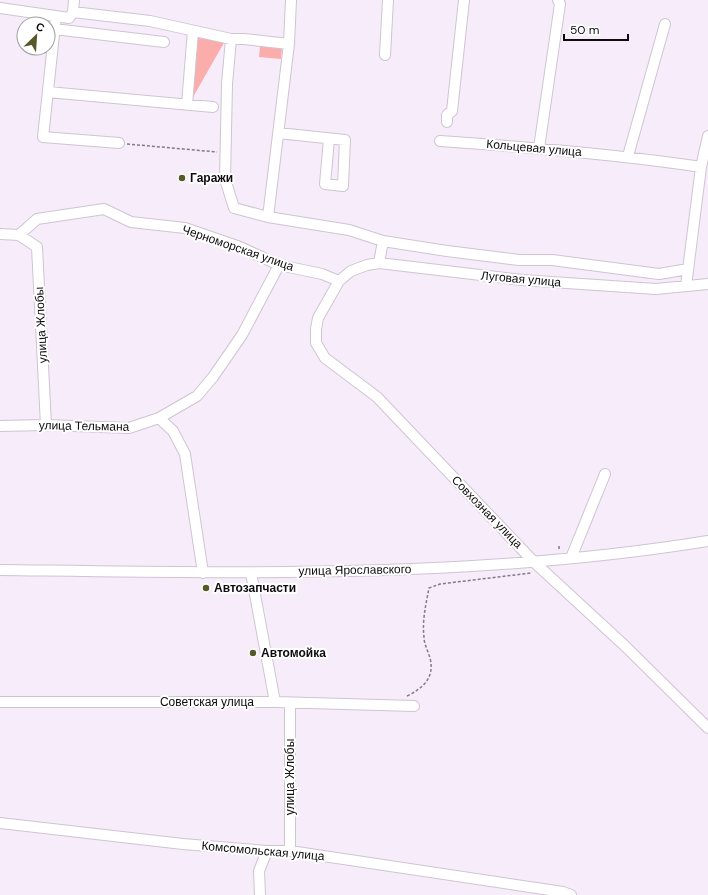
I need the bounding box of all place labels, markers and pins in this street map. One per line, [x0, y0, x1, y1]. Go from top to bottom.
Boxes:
place label: Гаражи [190, 170, 233, 186]
marker: Гаражи [177, 173, 187, 183]
place label: Автозапчасти [214, 580, 296, 596]
marker: Автозапчасти [201, 583, 211, 593]
place label: Автомойка [261, 645, 326, 661]
marker: Автомойка [248, 648, 258, 658]

